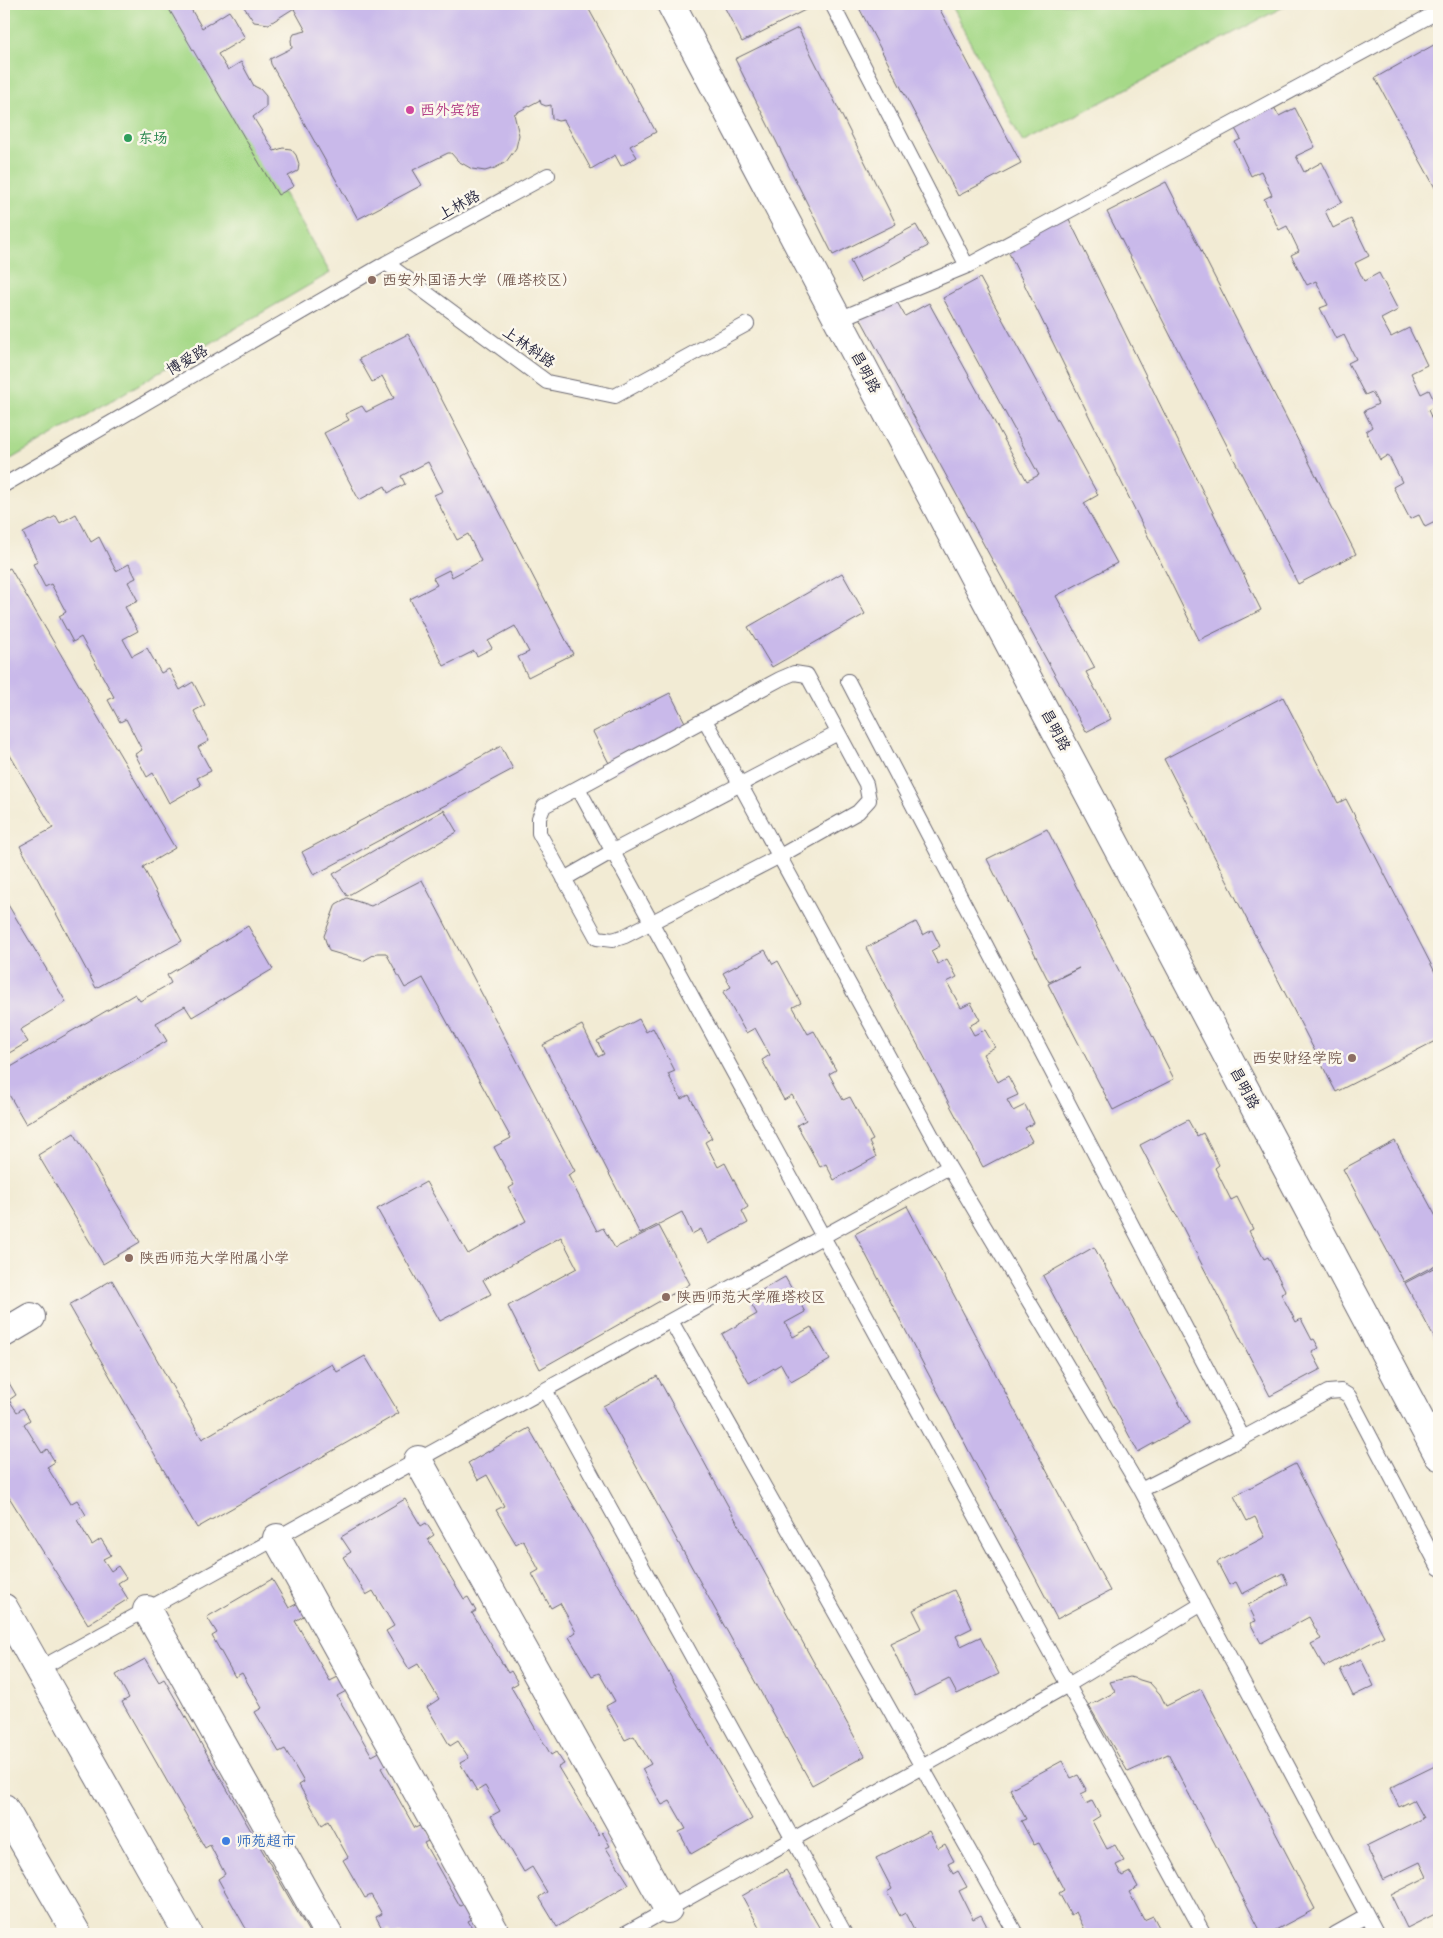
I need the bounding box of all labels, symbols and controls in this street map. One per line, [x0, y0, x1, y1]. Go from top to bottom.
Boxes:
place label: 西外宾馆 [420, 101, 480, 119]
marker: 西外宾馆 [404, 104, 416, 116]
place label: 东场 [138, 129, 168, 147]
marker: 东场 [122, 132, 134, 144]
street label: 上林路 [435, 186, 483, 224]
place label: 西安外国语大学（雁塔校区） [382, 271, 577, 289]
marker: 西安外国语大学（雁塔校区） [366, 274, 378, 286]
street label: 上林斜路 [499, 322, 559, 372]
street label: 博爱路 [163, 341, 211, 379]
street label: 昌明路 [847, 348, 885, 396]
street label: 昌明路 [1037, 706, 1075, 754]
place label: 西安财经学院 [1252, 1049, 1342, 1067]
marker: 西安财经学院 [1346, 1052, 1358, 1064]
street label: 昌明路 [1226, 1064, 1264, 1112]
place label: 陕西师范大学附属小学 [139, 1249, 289, 1267]
marker: 陕西师范大学附属小学 [123, 1252, 135, 1264]
place label: 陕西师范大学雁塔校区 [676, 1288, 826, 1306]
marker: 陕西师范大学雁塔校区 [660, 1291, 672, 1303]
place label: 师苑超市 [236, 1832, 296, 1850]
marker: 师苑超市 [220, 1835, 232, 1847]

